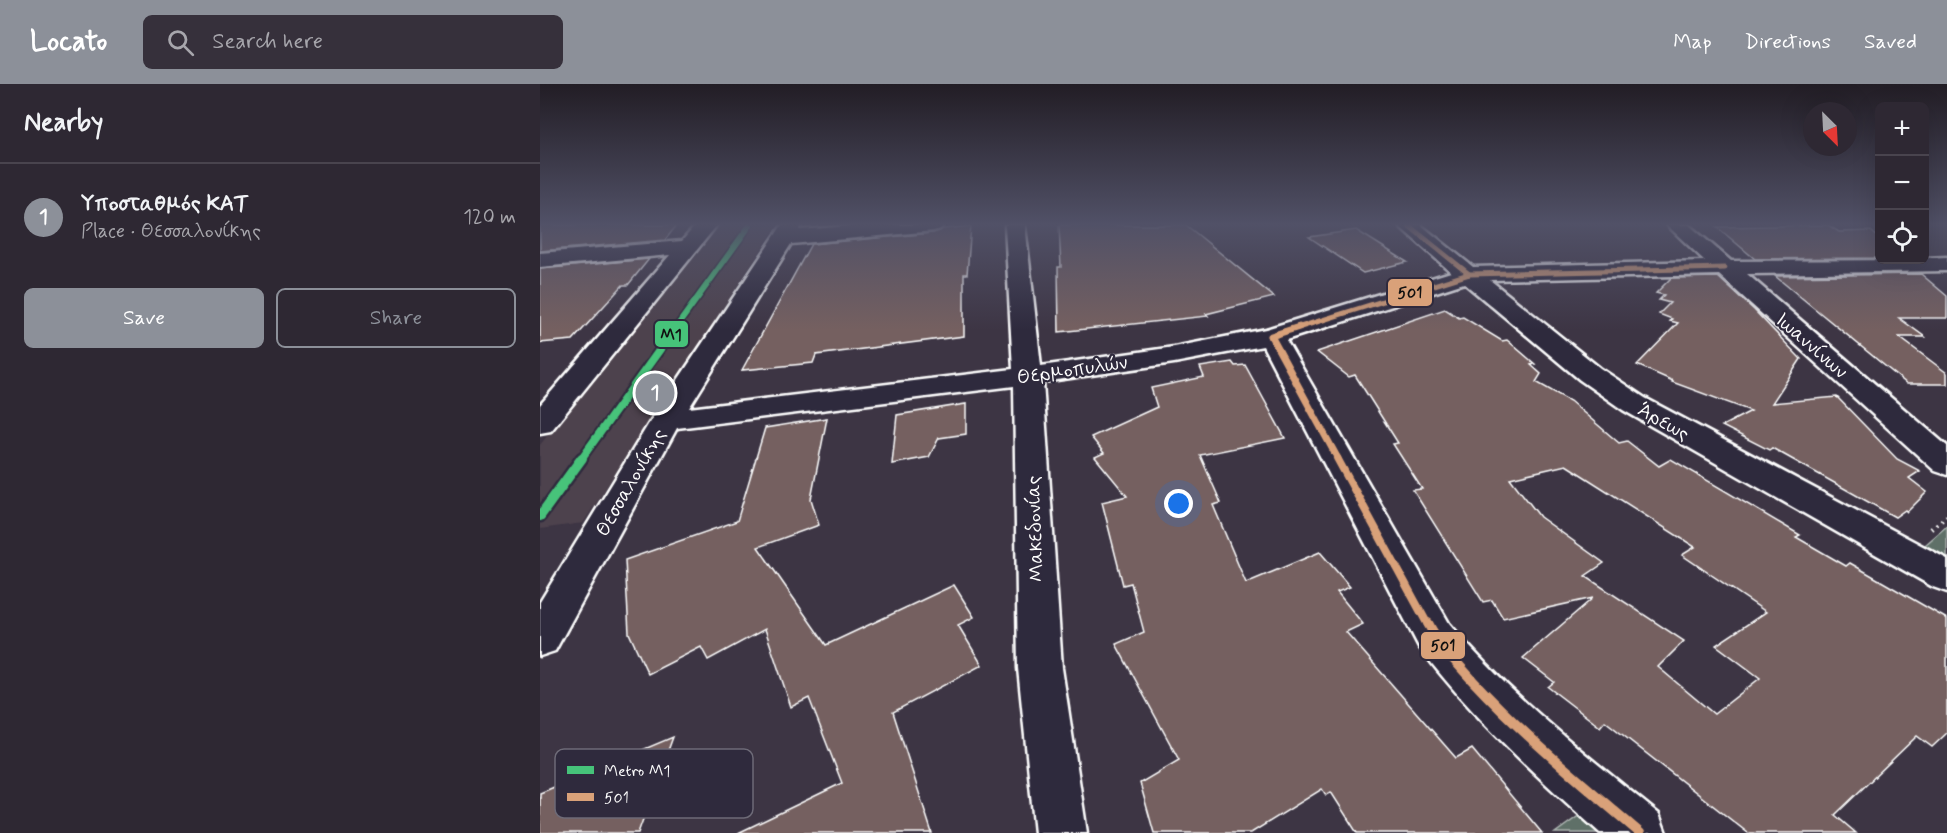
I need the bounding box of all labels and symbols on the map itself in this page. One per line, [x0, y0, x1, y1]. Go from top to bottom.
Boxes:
north arrow [1803, 102, 1857, 156]
line badge: 501 [1387, 278, 1433, 307]
text: 501 [1398, 283, 1422, 304]
street label: Ιωαννίνων [1769, 307, 1853, 385]
line badge: Μ1 [654, 320, 689, 348]
text: Μ1 [660, 325, 682, 346]
street label: Θερμοπυλών [1015, 349, 1130, 392]
pin: 1 [636, 370, 674, 416]
street label: Άρεως [1632, 397, 1694, 448]
street label: Θεσσαλονίκης [589, 424, 673, 542]
street label: Μακεδονίας [1020, 475, 1051, 583]
your location [1164, 489, 1193, 518]
line badge: 501 [1420, 631, 1466, 660]
text: 501 [1431, 636, 1455, 657]
legend [555, 749, 753, 818]
text: Metro Μ1 [604, 761, 670, 782]
text: 501 [604, 788, 629, 809]

